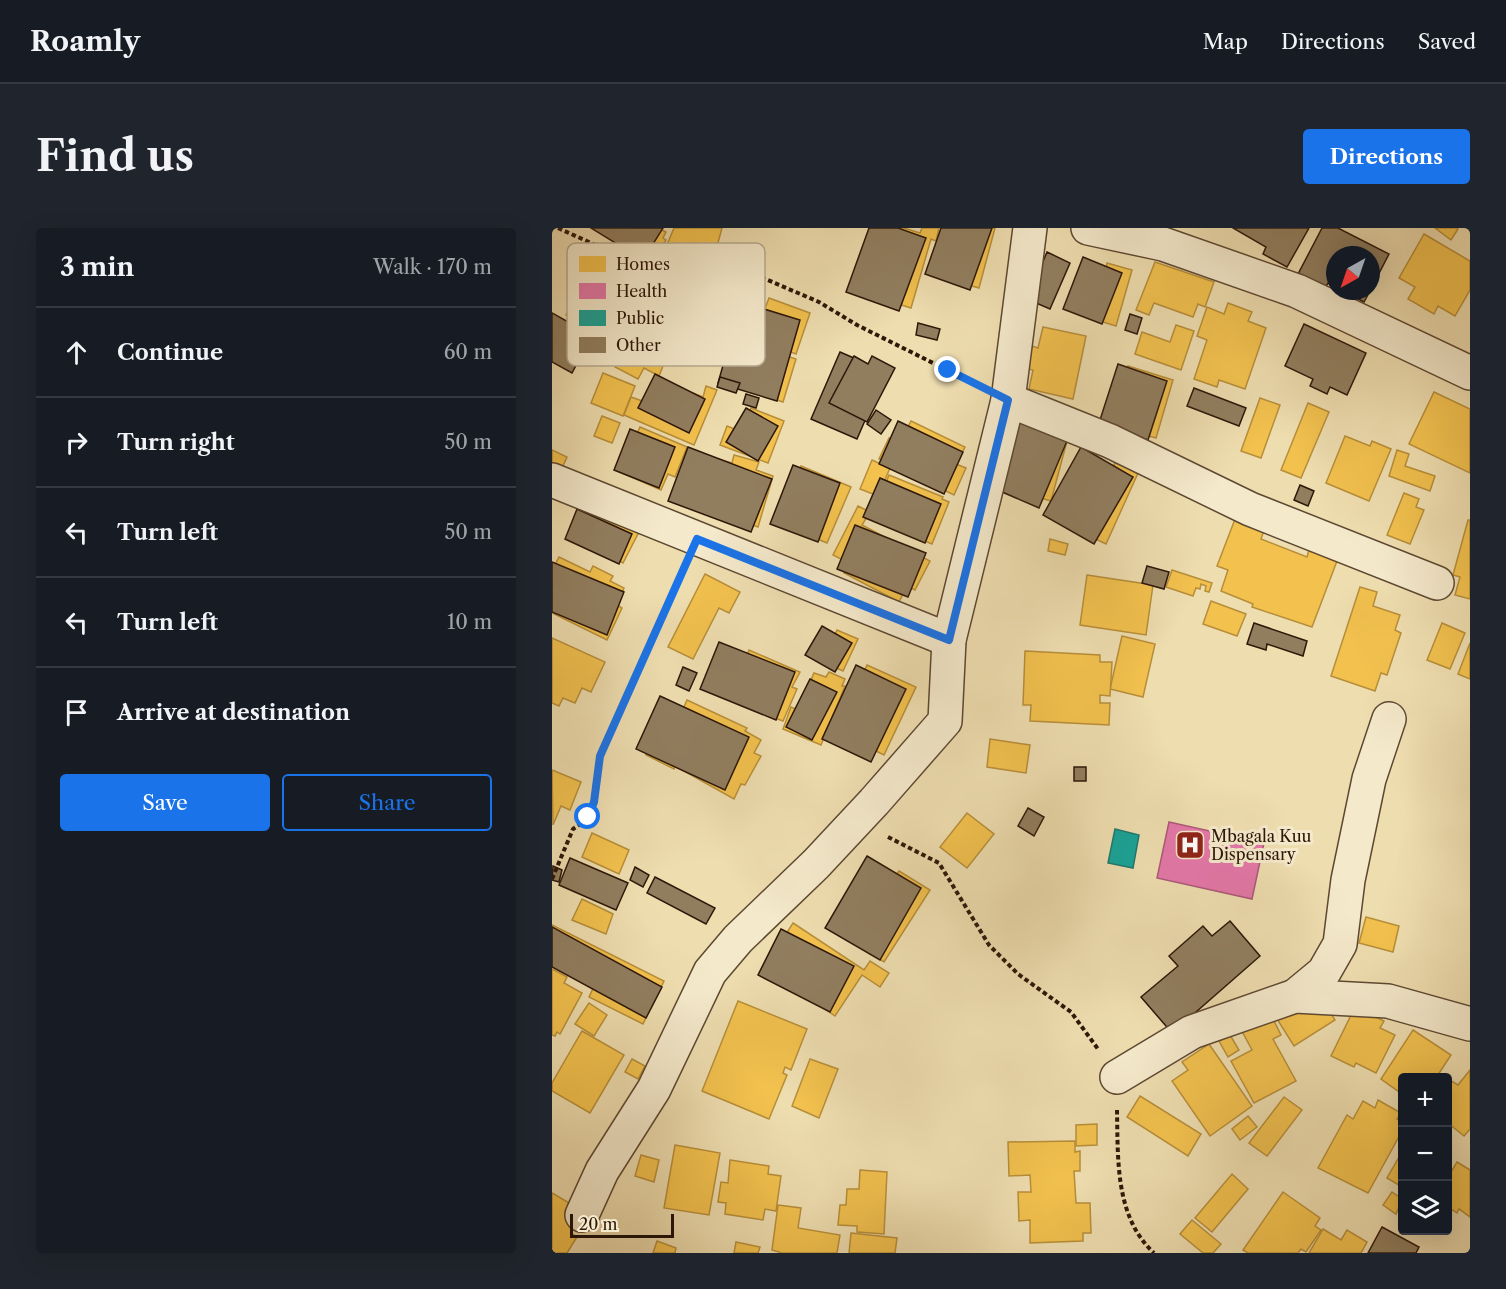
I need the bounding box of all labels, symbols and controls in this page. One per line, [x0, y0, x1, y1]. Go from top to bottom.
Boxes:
text: Roamly [30, 24, 140, 58]
text: Map [1203, 29, 1248, 54]
text: Directions [1281, 29, 1385, 54]
text: Saved [1418, 29, 1476, 54]
button: Directions [1303, 129, 1470, 184]
text: Find us [36, 130, 194, 182]
legend [567, 243, 765, 366]
north arrow [1326, 246, 1380, 300]
text: 3 min [60, 251, 134, 283]
text: Homes [616, 254, 670, 274]
text: Walk · 170 m [373, 255, 492, 279]
text: Health [616, 281, 667, 301]
text: Public [616, 308, 664, 328]
text: Other [616, 335, 661, 355]
icon: ahead [60, 336, 93, 369]
text: Continue [117, 339, 223, 366]
text: 60 m [444, 340, 492, 364]
route end [934, 356, 960, 382]
icon: right [60, 426, 93, 459]
text: Turn right [117, 429, 235, 456]
text: 50 m [445, 430, 492, 454]
icon: left [60, 516, 93, 549]
text: Turn left [117, 519, 218, 546]
text: 50 m [445, 520, 492, 544]
icon: left [60, 606, 93, 639]
text: Turn left [117, 609, 218, 636]
text: 10 m [447, 610, 492, 634]
icon: arrive [60, 696, 93, 729]
text: Arrive at destination [117, 699, 350, 726]
button: Save [60, 774, 270, 831]
button: Share [282, 774, 492, 831]
route start [574, 803, 600, 829]
place label: Mbagala Kuu Dispensary [1211, 826, 1312, 864]
hospital icon: Mbagala Kuu Dispensary [1174, 829, 1206, 861]
map controls [1398, 1073, 1452, 1235]
button: + [1398, 1073, 1452, 1127]
button: − [1398, 1127, 1452, 1181]
button: layers [1398, 1181, 1452, 1235]
scale bar [570, 1211, 674, 1238]
text: 20 m [579, 1214, 618, 1234]

